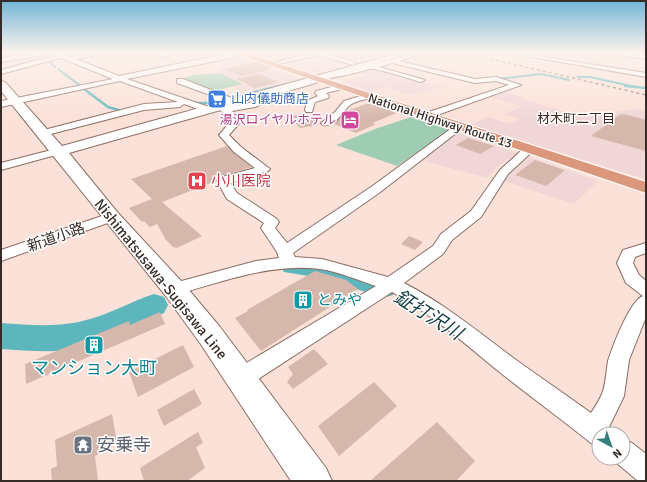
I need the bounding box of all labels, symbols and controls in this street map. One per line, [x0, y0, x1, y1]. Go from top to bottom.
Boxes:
supermarket icon: 山内儀助商店 [206, 88, 228, 110]
street label: National Highway Route 13 [366, 90, 514, 152]
place label: 山内儀助商店 [231, 91, 309, 107]
hotel icon: 湯沢ロイヤルホテル [339, 109, 361, 131]
district label: 材木町二丁目 [537, 111, 615, 127]
place label: 湯沢ロイヤルホテル [219, 112, 336, 128]
hospital icon: 小川医院 [186, 170, 208, 192]
place label: 小川医院 [211, 172, 271, 190]
street label: Nishimatsusawa-Sugisawa Line [91, 195, 231, 363]
street label: 新道小路 [25, 219, 87, 255]
water label: 鉦打沢川 [389, 285, 468, 346]
building icon: とみや [292, 289, 314, 311]
place label: とみや [317, 291, 362, 309]
building icon: マンション大町 [83, 334, 105, 356]
place label: マンション大町 [31, 357, 157, 379]
north arrow [591, 426, 631, 466]
temple icon: 安乗寺 [72, 434, 94, 456]
place label: 安乗寺 [97, 434, 151, 456]
text: N [610, 446, 624, 461]

